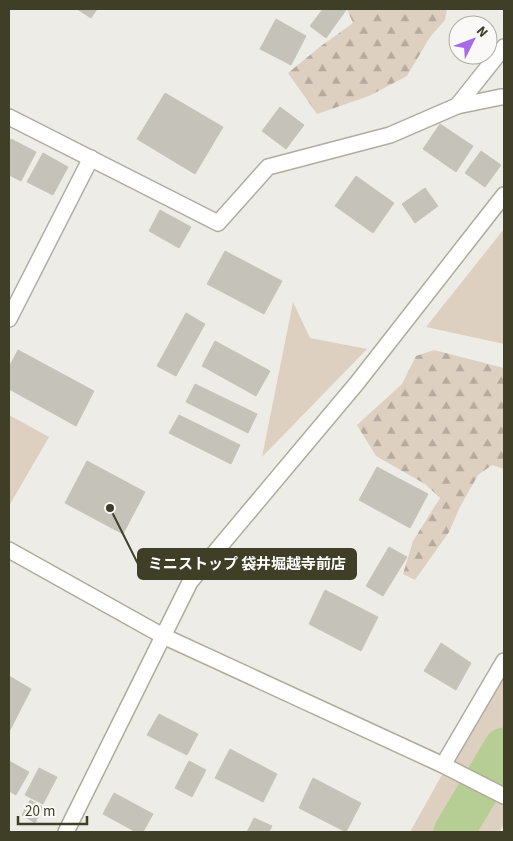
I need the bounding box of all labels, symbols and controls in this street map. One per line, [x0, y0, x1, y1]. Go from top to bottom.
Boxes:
north arrow [448, 15, 498, 65]
text: N [471, 22, 492, 42]
callout: ミニストップ 袋井堀越寺前店 [138, 549, 356, 579]
text: ミニストップ 袋井堀越寺前店 [148, 554, 346, 575]
scale bar [18, 794, 86, 826]
text: 20 m [25, 801, 55, 822]

